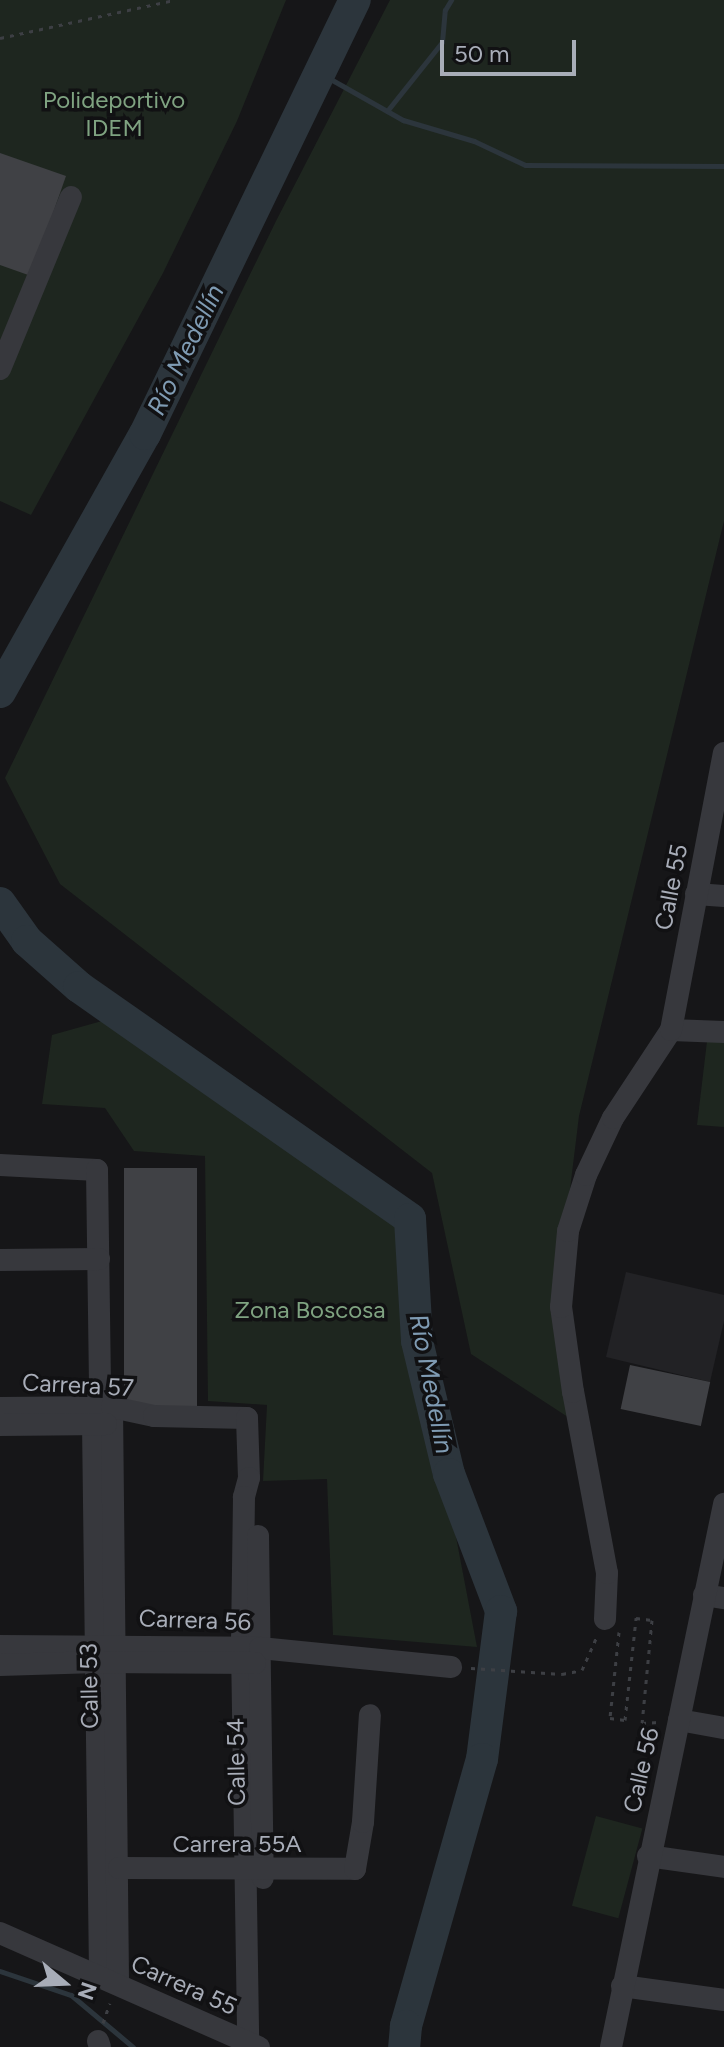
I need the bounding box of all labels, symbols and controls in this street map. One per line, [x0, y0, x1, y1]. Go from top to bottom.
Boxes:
scale bar [444, 24, 580, 74]
text: 50 m [454, 39, 510, 68]
park label: Polideportivo IDEM [43, 86, 185, 142]
water label: Río Medellín [141, 279, 231, 421]
street label: Calle 55 [649, 842, 693, 932]
park label: Zona Boscosa [235, 1296, 385, 1324]
water label: Río Medellín [402, 1311, 460, 1457]
street label: Carrera 57 [21, 1368, 135, 1402]
street label: Carrera 56 [138, 1604, 252, 1636]
street label: Calle 53 [74, 1643, 104, 1729]
street label: Calle 54 [221, 1718, 251, 1806]
street label: Calle 56 [617, 1725, 665, 1815]
street label: Carrera 55A [173, 1830, 301, 1858]
north arrow [24, 1943, 104, 2023]
street label: Carrera 55 [127, 1949, 241, 2021]
text: N [72, 1979, 103, 2003]

